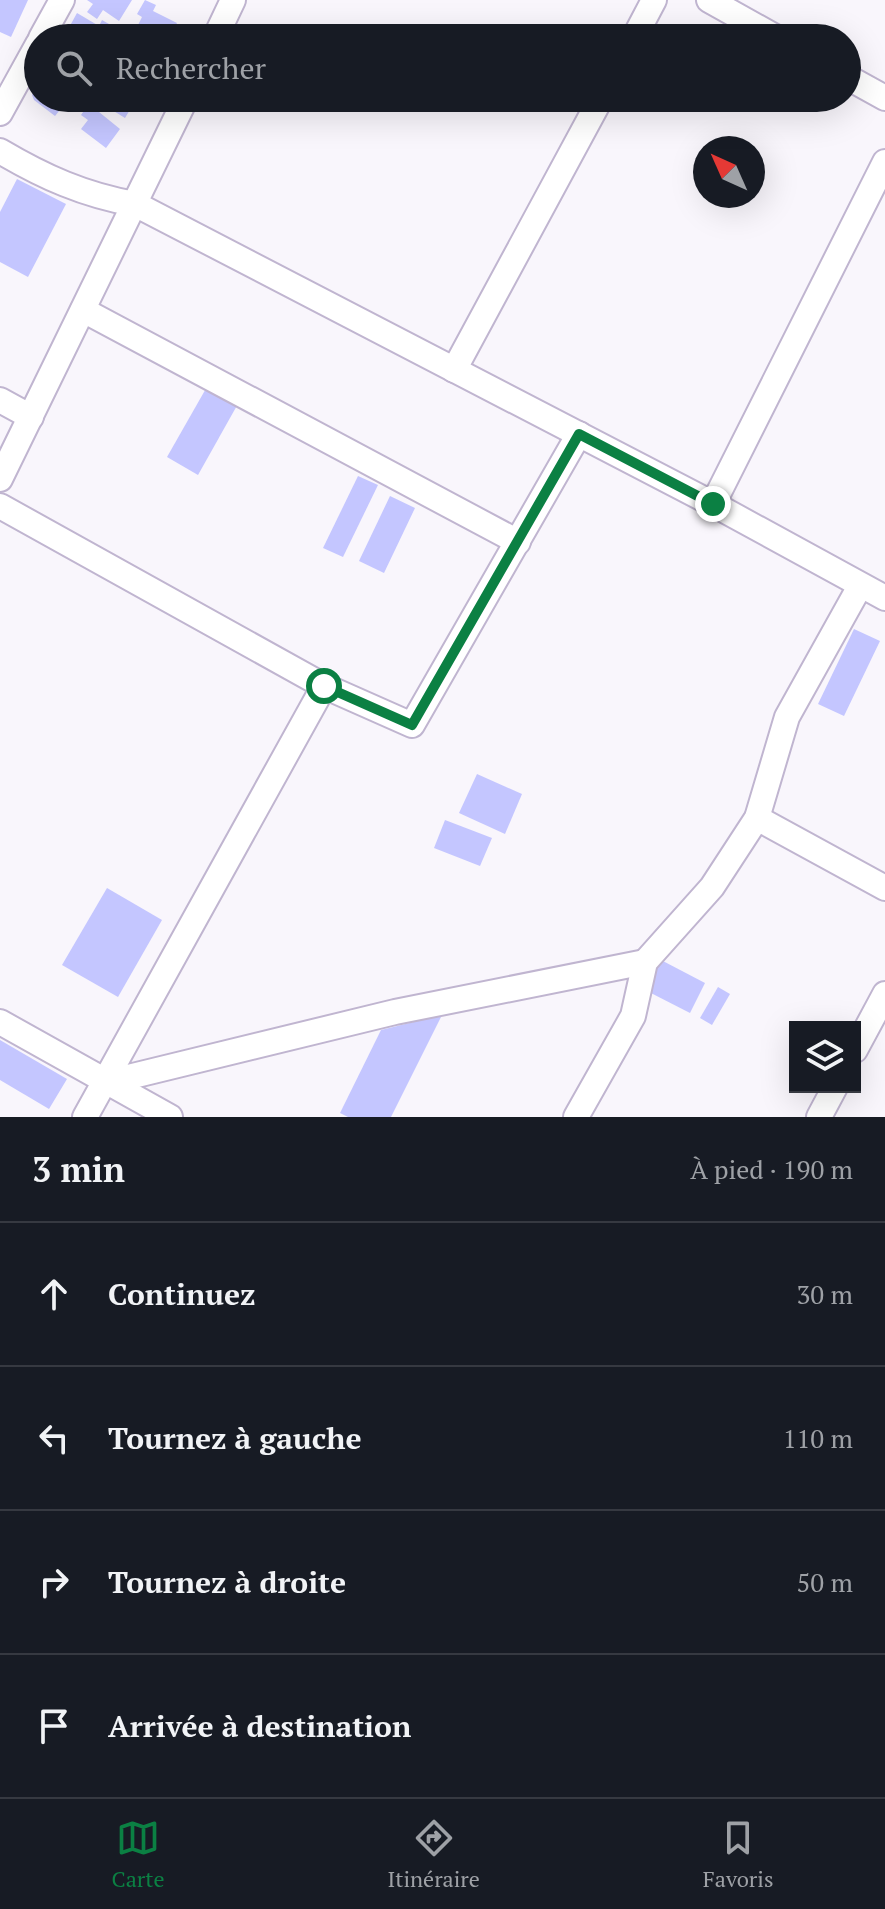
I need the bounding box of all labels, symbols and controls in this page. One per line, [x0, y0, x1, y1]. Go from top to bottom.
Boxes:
search box [24, 24, 861, 112]
icon: search [52, 46, 96, 90]
text: Rechercher [116, 48, 266, 88]
north arrow [693, 136, 765, 208]
route end [695, 486, 731, 522]
route start [306, 668, 342, 704]
map controls [789, 1021, 861, 1093]
button: layers [789, 1021, 861, 1093]
text: 3 min [32, 1147, 125, 1192]
text: À pied · 190 m [690, 1152, 853, 1186]
icon: ahead [32, 1272, 76, 1316]
text: Continuez [108, 1274, 255, 1314]
text: 30 m [797, 1277, 853, 1311]
icon: left [32, 1416, 76, 1460]
text: Tournez à gauche [108, 1418, 362, 1458]
text: 110 m [783, 1421, 853, 1455]
icon: right [32, 1560, 76, 1604]
text: Tournez à droite [108, 1562, 346, 1602]
text: 50 m [797, 1565, 853, 1599]
icon: arrive [32, 1704, 76, 1748]
text: Arrivée à destination [108, 1706, 411, 1746]
tab: Carte [112, 1816, 164, 1893]
tab: Itinéraire [387, 1816, 480, 1893]
tab: Favoris [703, 1816, 773, 1893]

